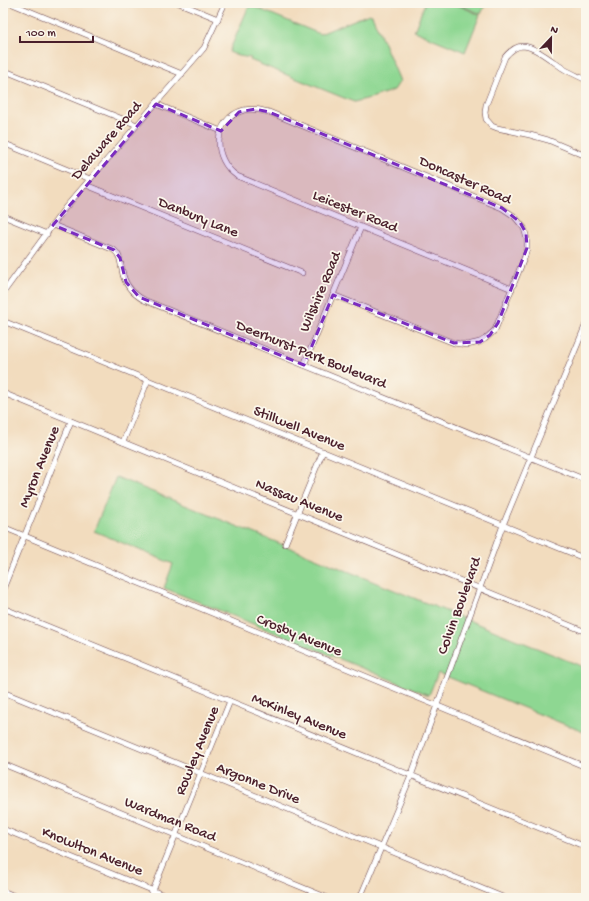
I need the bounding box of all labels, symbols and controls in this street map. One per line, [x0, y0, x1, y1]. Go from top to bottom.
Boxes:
scale bar [20, 18, 93, 44]
north arrow [531, 18, 571, 58]
text: N [548, 24, 560, 37]
text: 100 m [25, 27, 56, 41]
street label: Delaware Road [67, 97, 147, 185]
street label: Doncaster Road [415, 152, 515, 210]
street label: Leicester Road [310, 187, 401, 238]
street label: Danbury Lane [154, 193, 241, 242]
street label: Wilshire Road [296, 248, 346, 335]
street label: Deerhurst Park Boulevard [232, 316, 390, 394]
street label: Stillwell Avenue [250, 402, 348, 456]
street label: Myron Avenue [15, 423, 65, 511]
street label: Nassau Avenue [252, 475, 346, 527]
street label: Colvin Boulevard [434, 554, 486, 657]
street label: Crosby Avenue [254, 611, 345, 661]
street label: McKinley Avenue [249, 690, 350, 744]
street label: Rowley Avenue [172, 704, 224, 798]
street label: Argonne Drive [213, 759, 303, 809]
street label: Wardman Road [121, 793, 220, 847]
street label: Knowlton Avenue [39, 823, 146, 881]

